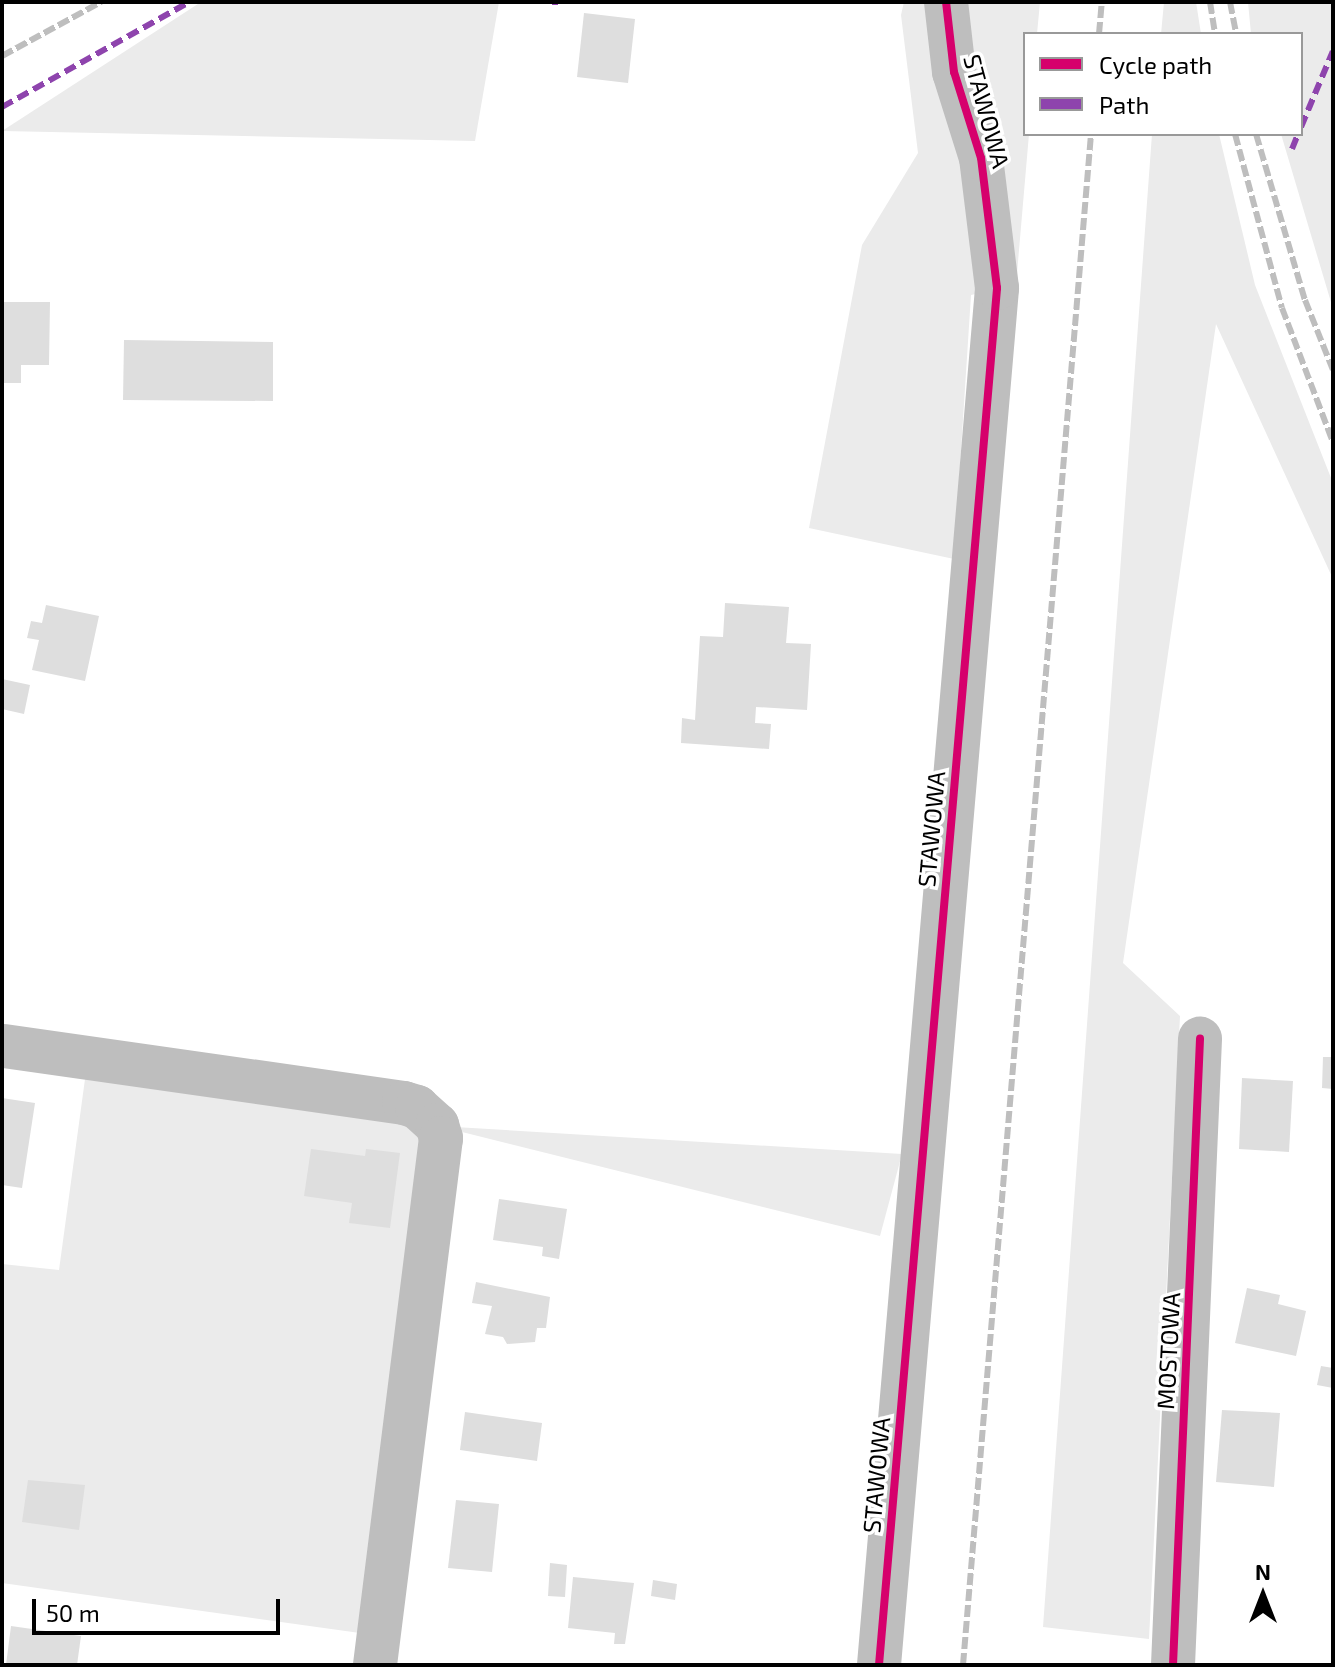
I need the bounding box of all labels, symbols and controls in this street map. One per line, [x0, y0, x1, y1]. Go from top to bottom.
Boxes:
legend [1023, 32, 1303, 136]
text: Cycle path [1099, 50, 1212, 79]
street label: STAWOWA [958, 51, 1016, 171]
text: Path [1099, 90, 1149, 119]
street label: STAWOWA [912, 770, 950, 888]
street label: MOSTOWA [1151, 1292, 1185, 1410]
street label: STAWOWA [857, 1416, 895, 1534]
north arrow [1223, 1555, 1303, 1635]
text: N [1255, 1558, 1271, 1584]
scale bar [36, 1583, 284, 1633]
text: 50 m [46, 1598, 100, 1627]

